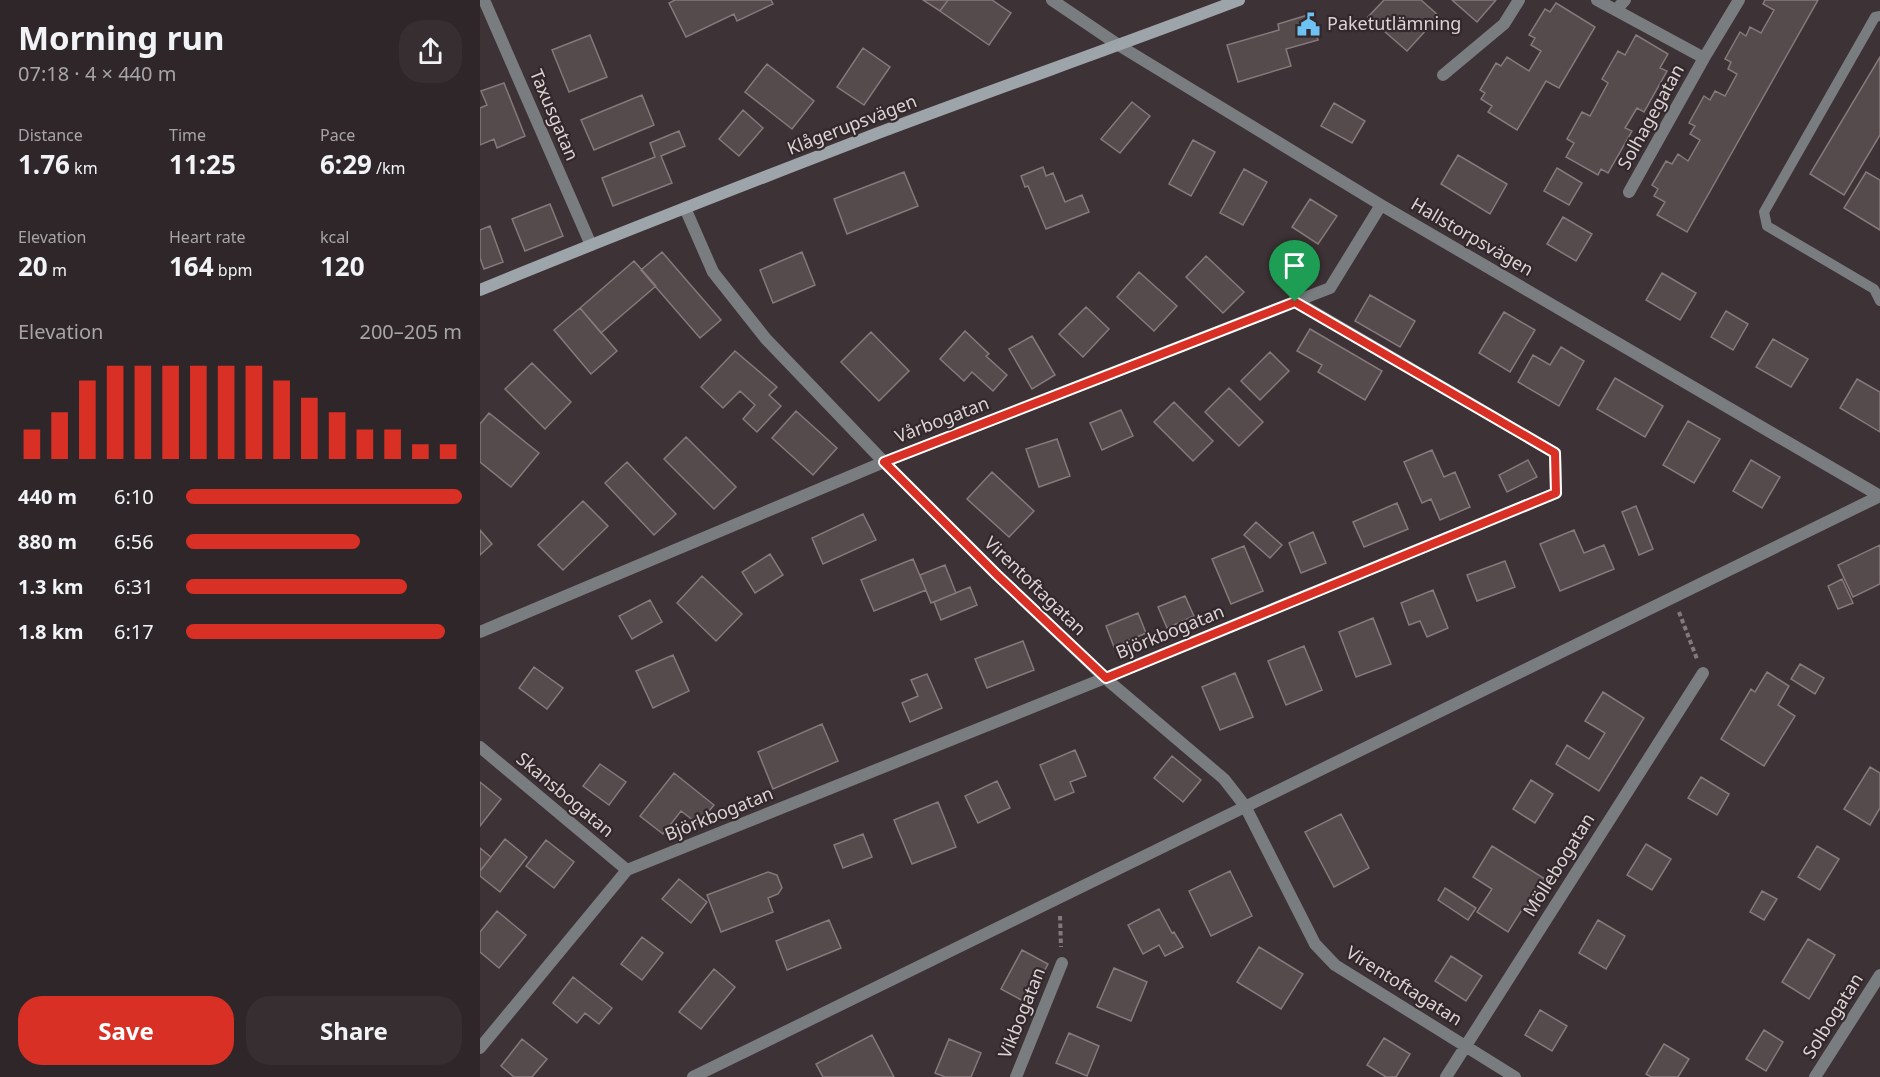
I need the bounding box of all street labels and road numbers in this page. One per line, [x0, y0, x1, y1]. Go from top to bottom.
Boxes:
street label: Solhagegatan [1611, 60, 1689, 173]
street label: Taxusgatan [525, 65, 585, 164]
street label: Klågerupsvägen [783, 88, 920, 160]
street label: Hallstorpsvägen [1407, 191, 1538, 281]
street label: Vårbogatan [891, 390, 992, 448]
street label: Virentoftagatan [980, 531, 1092, 640]
street label: Björkbogatan [1112, 598, 1227, 664]
street label: Skansbogatan [512, 746, 619, 842]
street label: Björkbogatan [661, 780, 776, 846]
street label: Möllebogatan [1517, 808, 1599, 921]
street label: Virentoftagatan [1342, 940, 1467, 1031]
street label: Vikbogatan [992, 964, 1050, 1062]
street label: Solbogatan [1796, 968, 1868, 1063]

